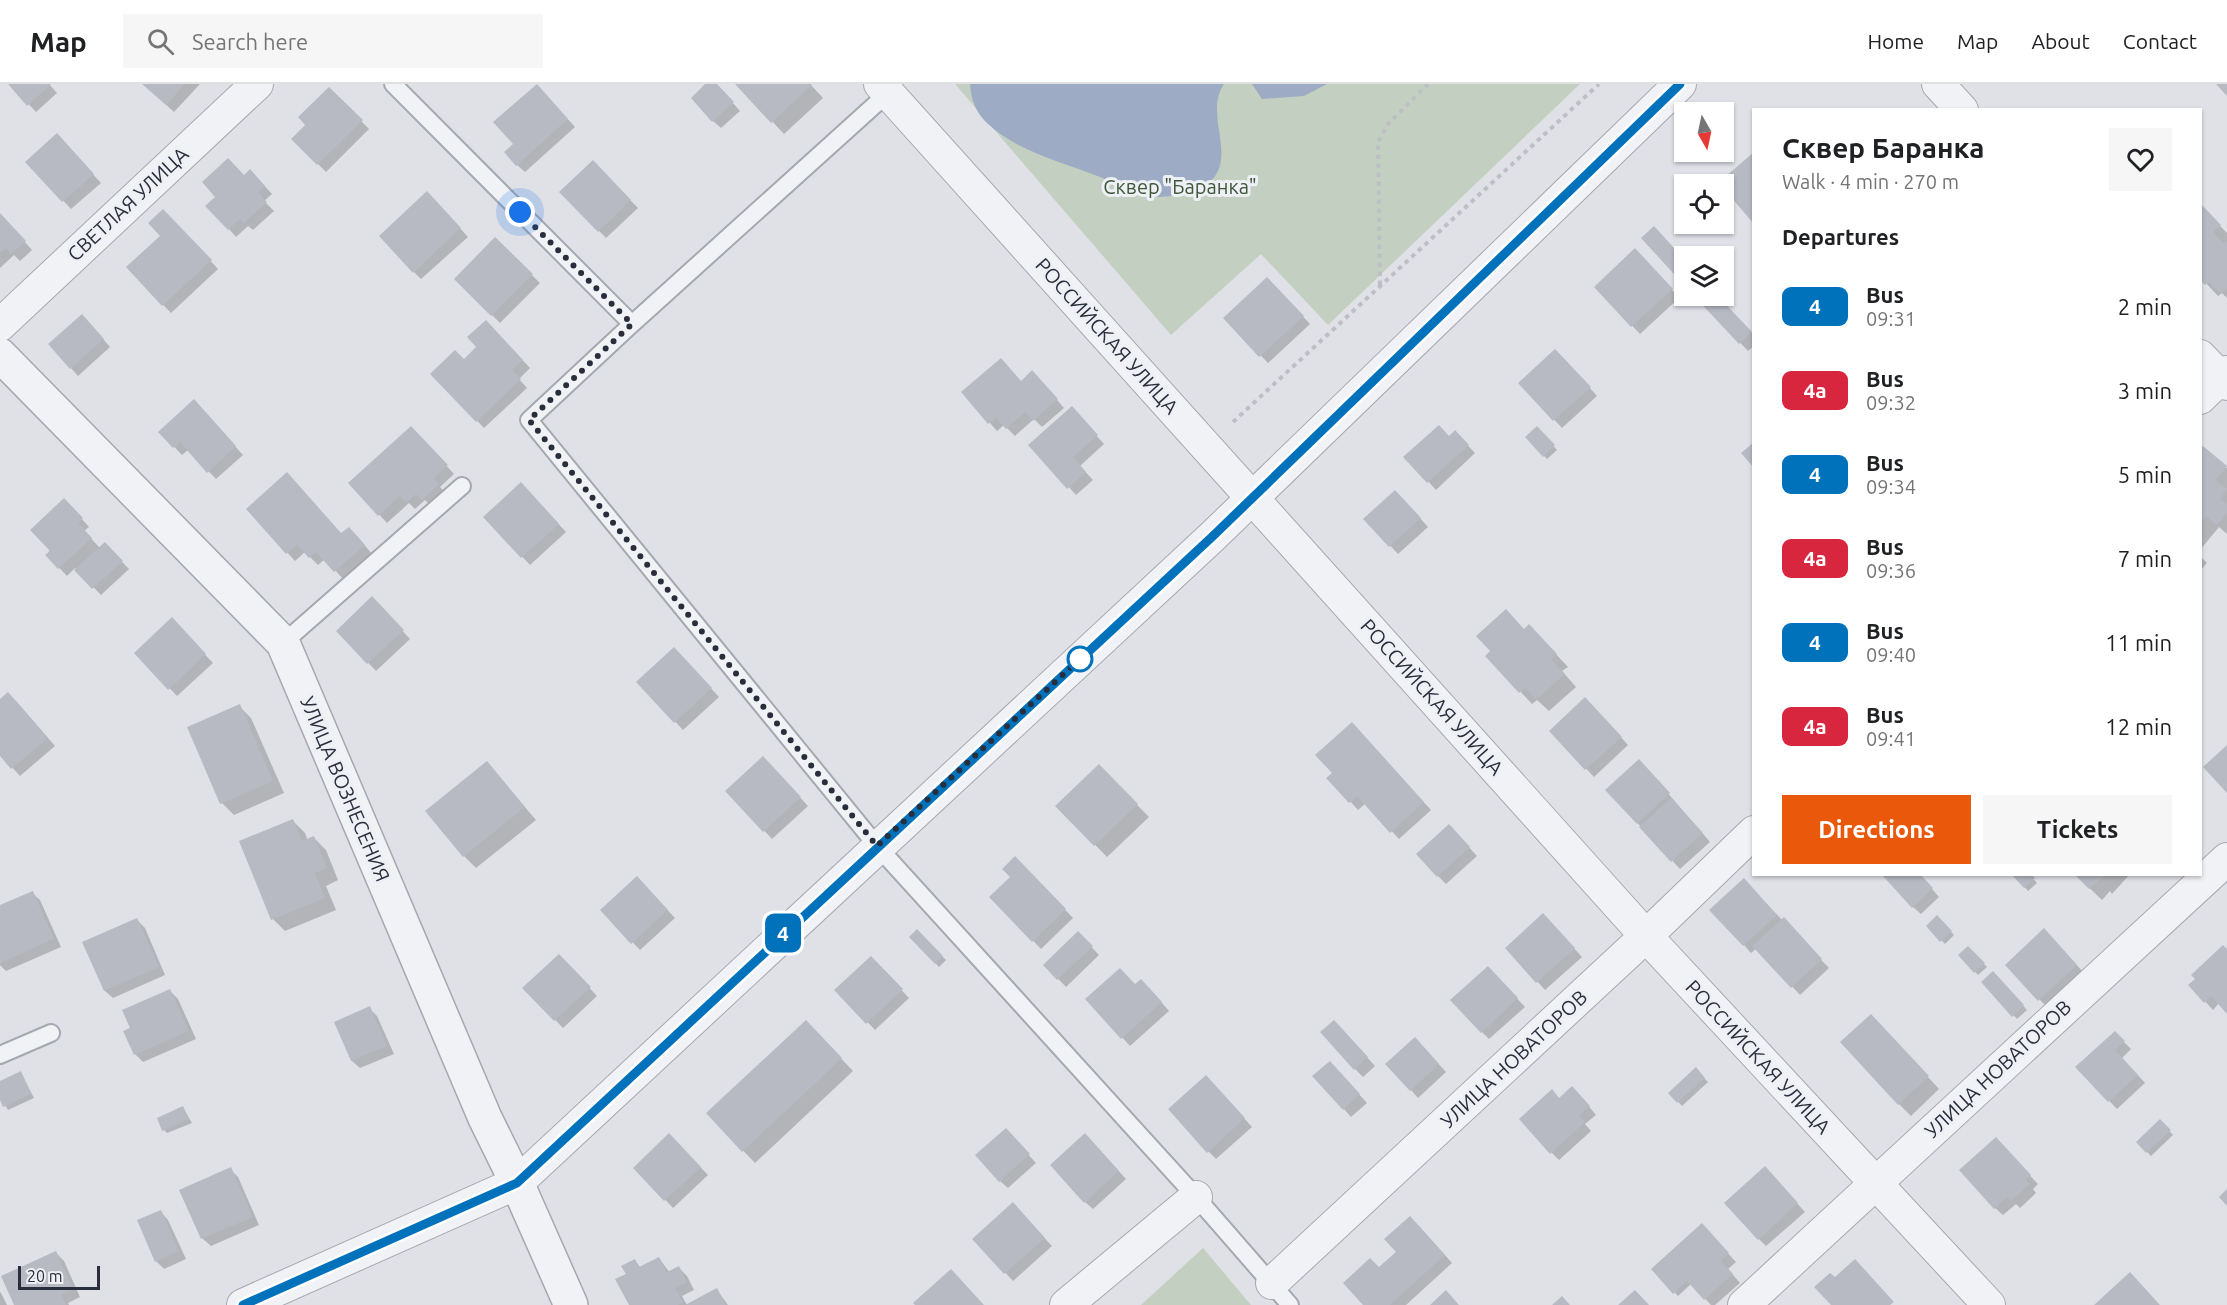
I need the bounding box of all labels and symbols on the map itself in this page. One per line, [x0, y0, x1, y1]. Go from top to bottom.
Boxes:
north arrow [1674, 102, 1734, 162]
street label: СВЕТЛАЯ УЛИЦА [63, 142, 193, 265]
park label: Сквер "Баранка" [1103, 175, 1257, 198]
your location [505, 197, 535, 227]
street label: РОССИЙСКАЯ УЛИЦА [1031, 253, 1183, 418]
street label: РОССИЙСКАЯ УЛИЦА [1356, 614, 1508, 779]
unlabelled marker [1067, 646, 1093, 672]
street label: УЛИЦА ВОЗНЕСЕНИЯ [296, 693, 395, 885]
line badge: 4 [764, 914, 802, 952]
street label: РОССИЙСКАЯ УЛИЦА [1681, 975, 1836, 1138]
street label: УЛИЦА НОВАТОРОВ [1436, 985, 1591, 1132]
street label: УЛИЦА НОВАТОРОВ [1920, 995, 2075, 1142]
scale bar [18, 1263, 100, 1290]

